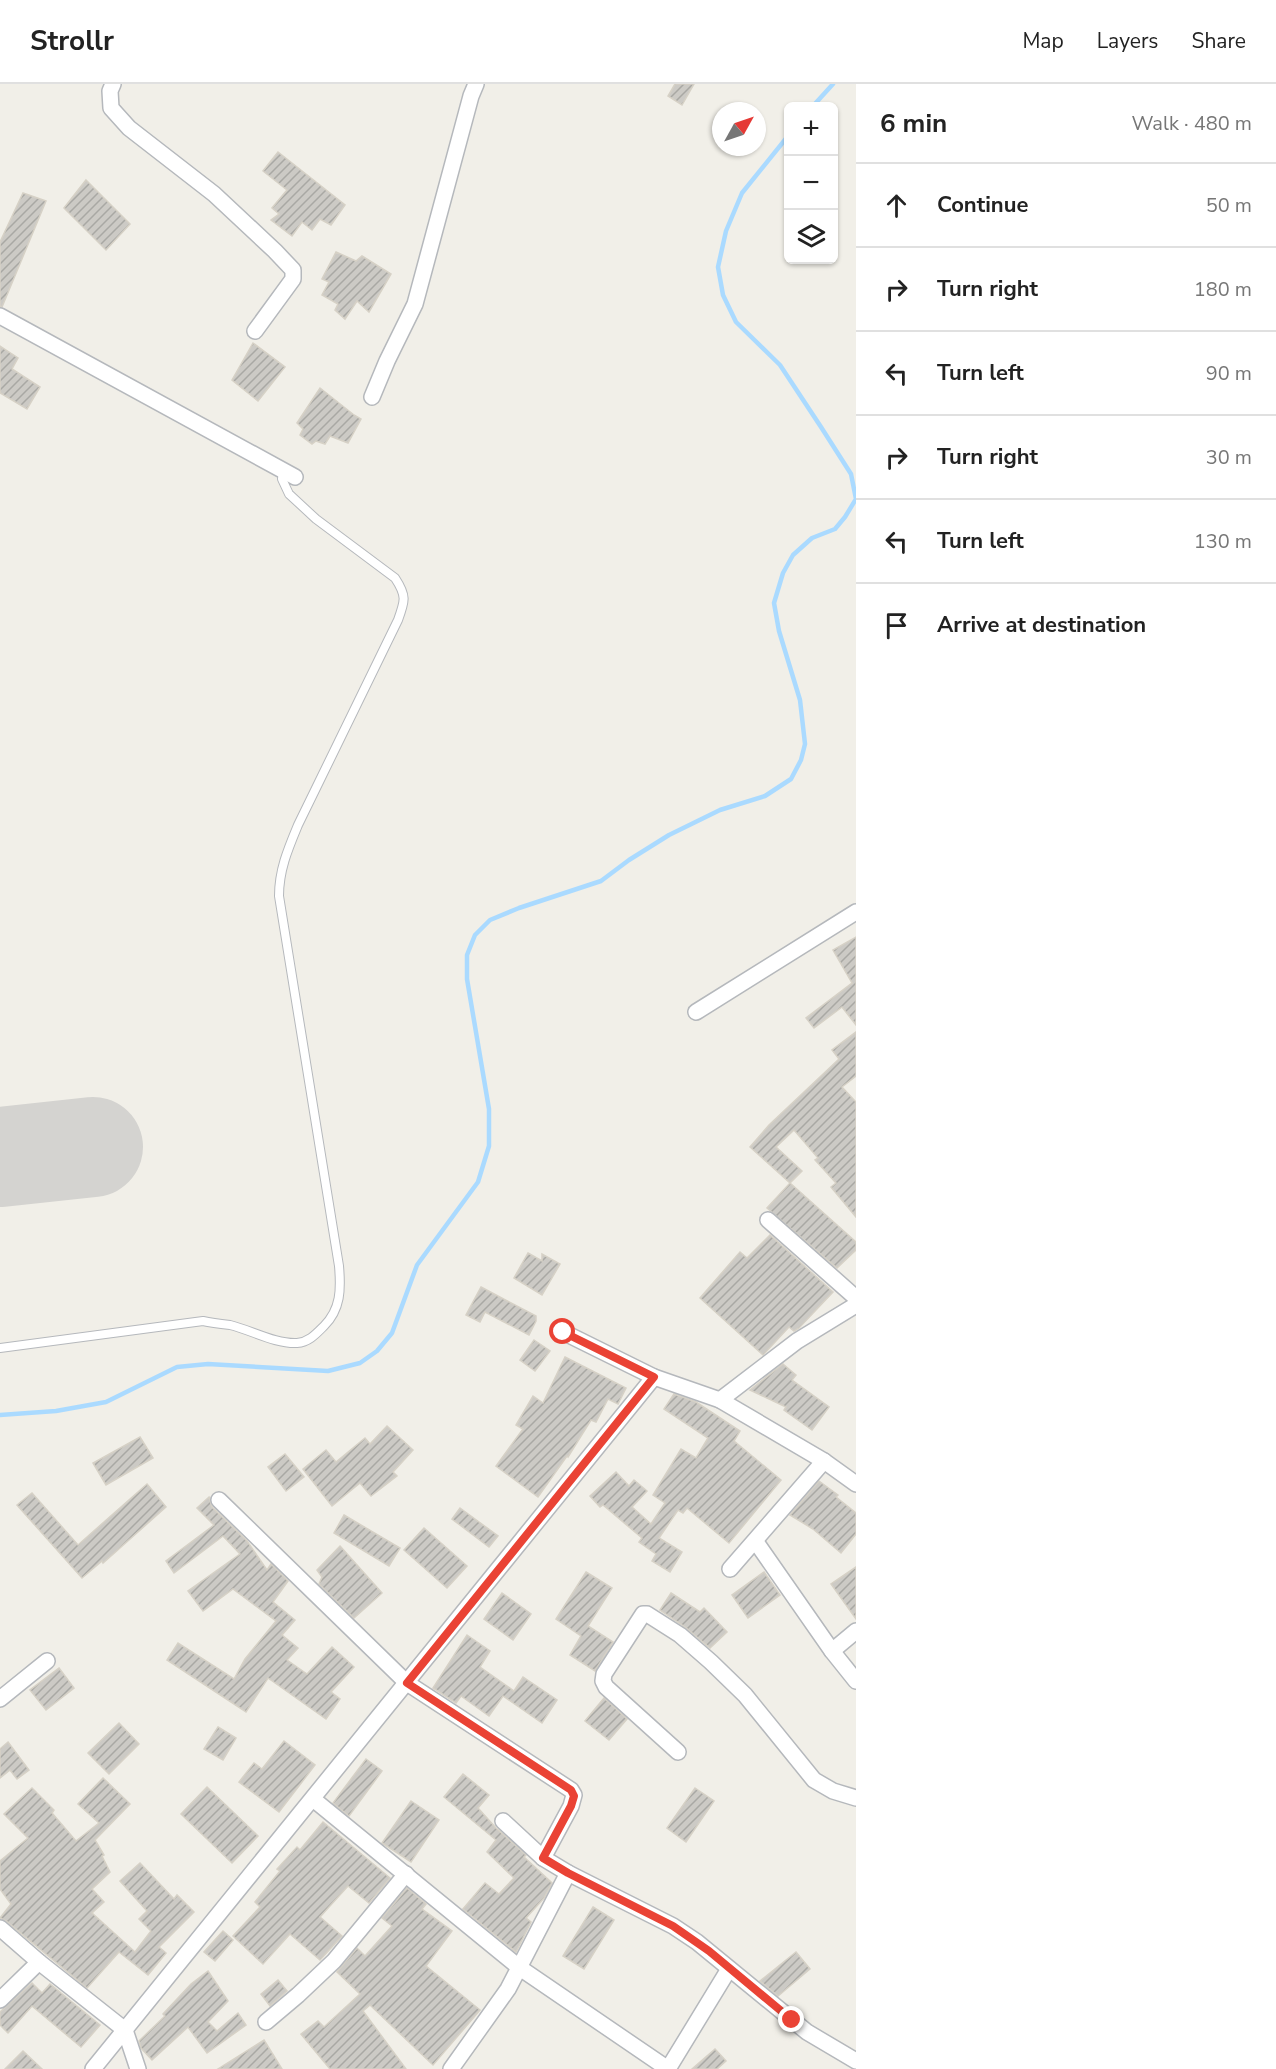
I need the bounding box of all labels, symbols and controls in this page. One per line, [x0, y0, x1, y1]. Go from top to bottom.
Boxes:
text: Strollr [30, 22, 114, 60]
text: Map [1022, 27, 1064, 55]
text: Layers [1097, 27, 1158, 55]
text: Share [1191, 27, 1246, 55]
north arrow [712, 102, 766, 156]
map controls [784, 102, 838, 264]
button: + [784, 102, 838, 156]
text: 6 min [880, 106, 947, 141]
text: Walk · 480 m [1132, 110, 1252, 137]
button: − [784, 156, 838, 210]
icon: ahead [880, 189, 913, 222]
text: Continue [937, 190, 1028, 220]
text: 50 m [1206, 192, 1252, 219]
button: layers [784, 210, 838, 264]
icon: right [880, 273, 913, 306]
text: Turn right [937, 274, 1038, 304]
text: 180 m [1194, 276, 1252, 303]
icon: left [880, 357, 913, 390]
text: Turn left [937, 358, 1024, 388]
text: 90 m [1206, 360, 1252, 387]
icon: right [880, 441, 913, 474]
text: Turn right [937, 442, 1038, 472]
text: 30 m [1206, 444, 1252, 471]
icon: left [880, 525, 913, 558]
text: Turn left [937, 526, 1024, 556]
text: 130 m [1194, 528, 1252, 555]
icon: arrive [880, 609, 913, 642]
text: Arrive at destination [937, 610, 1146, 640]
route start [549, 1318, 575, 1344]
route end [778, 2006, 804, 2032]

